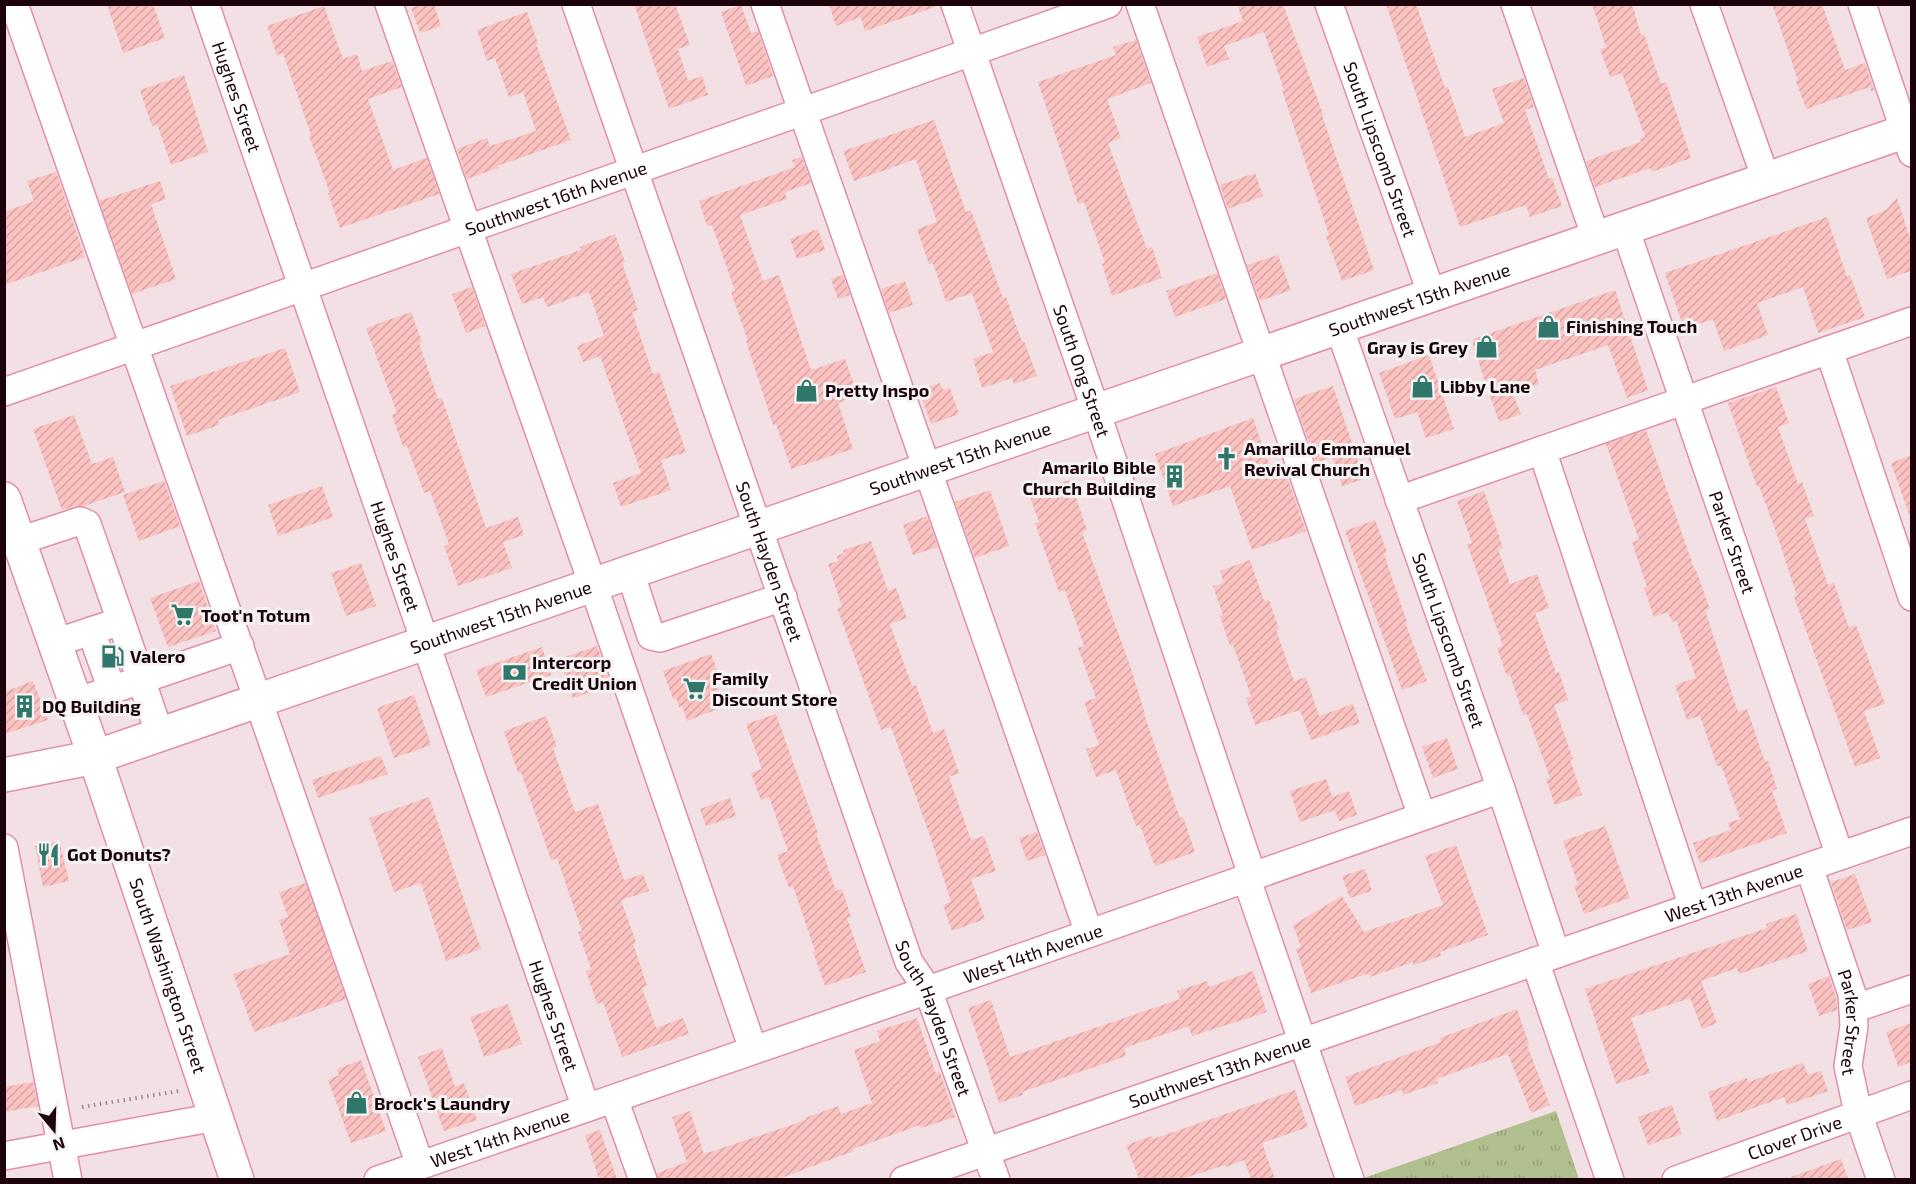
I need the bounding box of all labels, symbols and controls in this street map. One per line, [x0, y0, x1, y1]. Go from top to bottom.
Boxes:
street label: Hughes Street [208, 38, 266, 155]
street label: South Lipscomb Street [1339, 59, 1422, 240]
street label: Southwest 16th Avenue [462, 156, 650, 240]
street label: Southwest 15th Avenue [1326, 258, 1513, 341]
street label: South Ong Street [1049, 302, 1115, 440]
shop icon: Finishing Touch [1535, 313, 1561, 339]
place label: Finishing Touch [1566, 315, 1697, 337]
shop icon: Gray is Grey [1473, 334, 1499, 360]
place label: Gray is Grey [1367, 336, 1469, 358]
shop icon: Libby Lane [1409, 373, 1435, 399]
place label: Libby Lane [1440, 375, 1530, 397]
shop icon: Pretty Inspo [794, 377, 820, 403]
place label: Pretty Inspo [825, 379, 929, 401]
street label: Southwest 15th Avenue [866, 417, 1054, 500]
place label: Amarillo Emmanuel Revival Church [1244, 437, 1411, 480]
church icon: Amarillo Emmanuel Revival Church [1213, 445, 1239, 471]
place label: Amarilo Bible Church Building [1022, 456, 1157, 499]
building icon: Amarilo Bible Church Building [1161, 464, 1187, 490]
street label: South Hayden Street [732, 478, 808, 644]
street label: Parker Street [1705, 488, 1760, 596]
street label: Hughes Street [366, 498, 425, 614]
street label: South Lipscomb Street [1408, 550, 1490, 731]
street label: Southwest 15th Avenue [407, 575, 594, 658]
supermarket icon: Toot'n Totum [170, 602, 196, 628]
place label: Toot'n Totum [201, 604, 310, 626]
fuel station icon: Valero [99, 643, 125, 669]
place label: Valero [130, 645, 186, 667]
place label: Intercorp Credit Union [532, 651, 637, 694]
bank icon: Intercorp Credit Union [501, 659, 527, 685]
place label: Family Discount Store [712, 667, 837, 710]
supermarket icon: Family Discount Store [681, 675, 707, 701]
building icon: DQ Building [11, 693, 37, 719]
place label: DQ Building [42, 695, 141, 717]
restaurant icon: Got Donuts? [36, 841, 62, 867]
place label: Got Donuts? [67, 843, 171, 865]
street label: West 13th Avenue [1662, 859, 1806, 927]
street label: South Washington Street [125, 875, 211, 1076]
street label: West 14th Avenue [960, 919, 1105, 988]
street label: South Hayden Street [891, 937, 976, 1099]
street label: Hughes Street [525, 957, 583, 1074]
street label: Parker Street [1833, 966, 1865, 1077]
street label: Southwest 13th Avenue [1126, 1029, 1313, 1112]
shop icon: Brock's Laundry [343, 1090, 369, 1116]
place label: Brock's Laundry [374, 1092, 511, 1114]
north arrow [24, 1100, 84, 1160]
street label: West 14th Avenue [427, 1104, 573, 1172]
street label: Clover Drive [1744, 1110, 1845, 1164]
text: N [50, 1134, 68, 1156]

